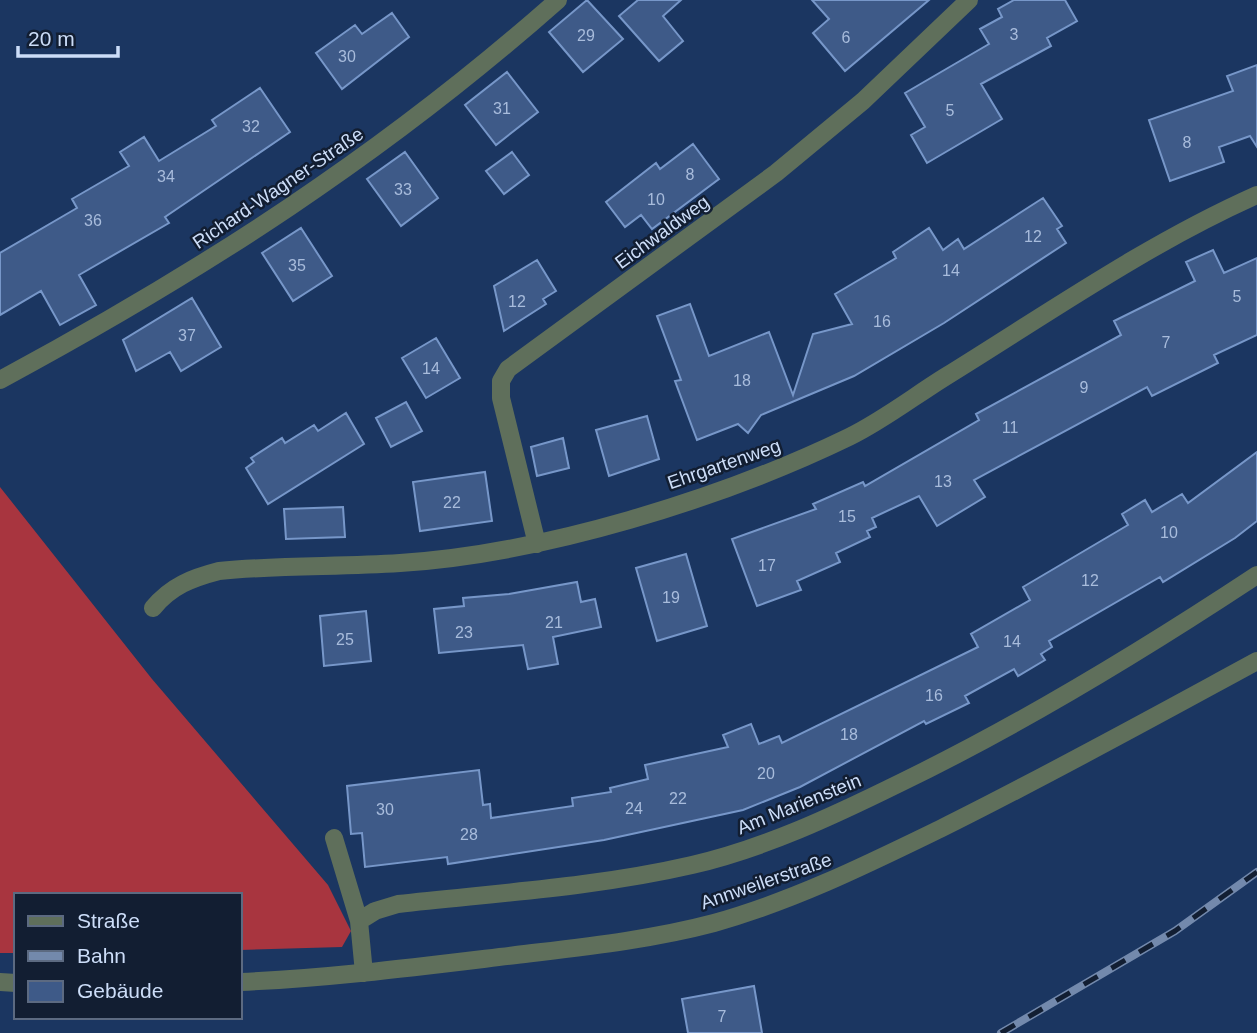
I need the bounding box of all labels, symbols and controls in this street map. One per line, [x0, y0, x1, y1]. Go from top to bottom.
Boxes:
scale bar [18, 14, 117, 58]
house number: 3 [1010, 26, 1019, 43]
text: 20 m [28, 27, 75, 50]
house number: 29 [577, 27, 595, 44]
house number: 6 [842, 29, 851, 46]
house number: 30 [338, 48, 356, 65]
house number: 31 [493, 100, 511, 117]
house number: 5 [946, 102, 955, 119]
house number: 32 [242, 118, 260, 135]
street label: Richard-Wagner-Straße [189, 123, 367, 253]
house number: 8 [1183, 134, 1192, 151]
house number: 8 [686, 166, 695, 183]
house number: 34 [157, 168, 175, 185]
house number: 33 [394, 181, 412, 198]
street label: Eichwaldweg [611, 191, 713, 273]
house number: 10 [647, 191, 665, 208]
house number: 36 [84, 212, 102, 229]
house number: 12 [1024, 228, 1042, 245]
house number: 35 [288, 257, 306, 274]
house number: 14 [942, 262, 960, 279]
house number: 5 [1233, 288, 1242, 305]
house number: 12 [508, 293, 526, 310]
house number: 16 [873, 313, 891, 330]
house number: 37 [178, 327, 196, 344]
house number: 7 [1162, 334, 1171, 351]
house number: 14 [422, 360, 440, 377]
house number: 18 [733, 372, 751, 389]
house number: 9 [1080, 379, 1089, 396]
house number: 11 [1002, 419, 1018, 436]
street label: Ehrgartenweg [665, 435, 783, 493]
house number: 13 [934, 473, 952, 490]
house number: 22 [443, 494, 461, 511]
house number: 15 [838, 508, 856, 525]
house number: 10 [1160, 524, 1178, 541]
house number: 17 [758, 557, 776, 574]
house number: 12 [1081, 572, 1099, 589]
house number: 19 [662, 589, 680, 606]
house number: 21 [545, 614, 563, 631]
house number: 23 [455, 624, 473, 641]
house number: 25 [336, 631, 354, 648]
house number: 14 [1003, 633, 1021, 650]
house number: 16 [925, 687, 943, 704]
house number: 18 [840, 726, 858, 743]
house number: 20 [757, 765, 775, 782]
street label: Am Marienstein [734, 770, 864, 838]
house number: 22 [669, 790, 687, 807]
house number: 24 [625, 800, 643, 817]
house number: 30 [376, 801, 394, 818]
house number: 28 [460, 826, 478, 843]
street label: Annweilerstraße [698, 849, 834, 913]
legend [14, 893, 242, 1019]
text: Straße [77, 909, 140, 932]
text: Bahn [77, 944, 126, 967]
text: Gebäude [77, 979, 163, 1002]
house number: 7 [718, 1008, 727, 1025]

